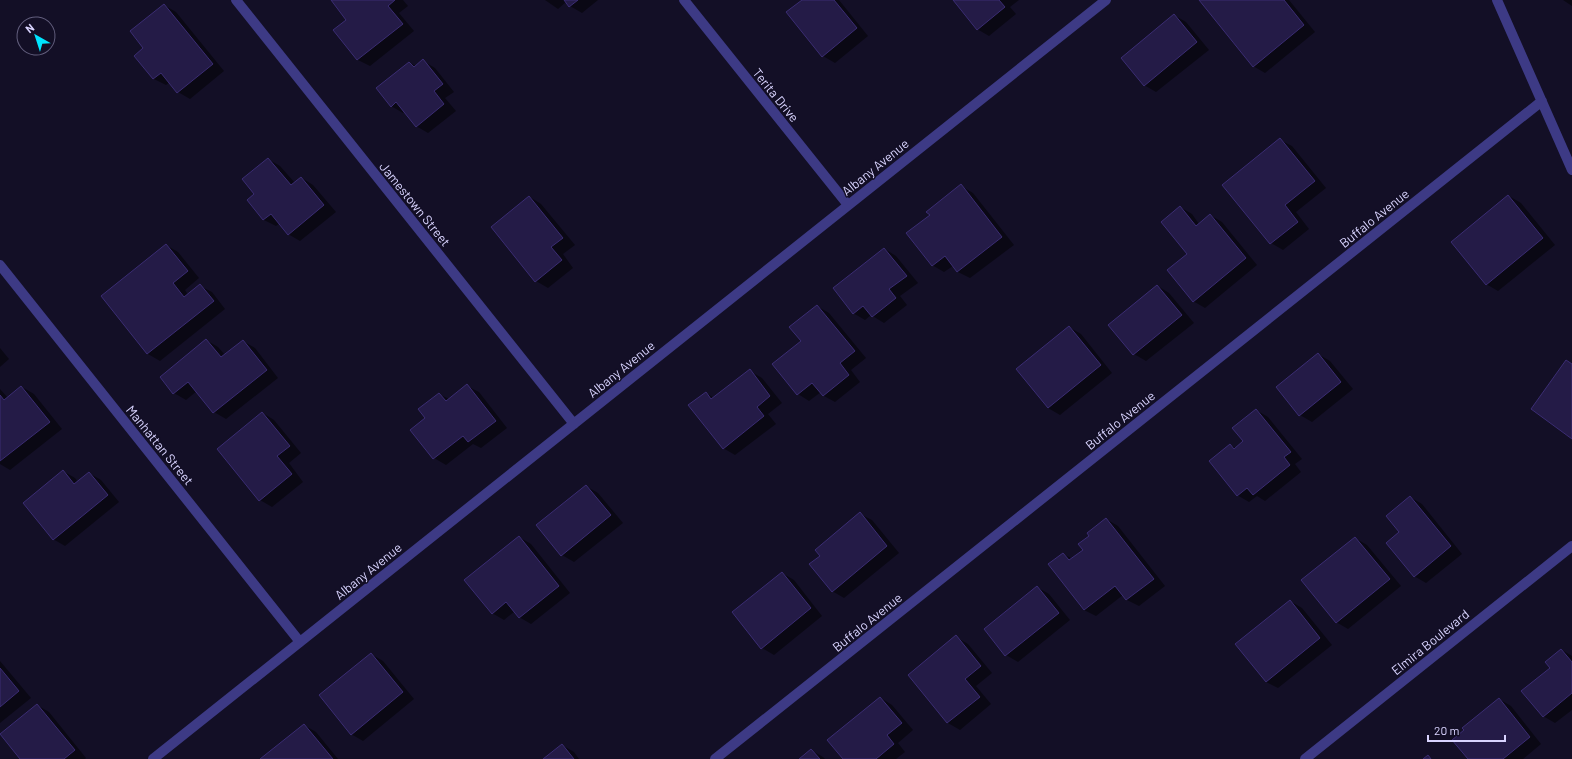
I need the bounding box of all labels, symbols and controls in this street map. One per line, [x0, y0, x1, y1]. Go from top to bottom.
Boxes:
north arrow [16, 16, 56, 56]
text: N [22, 20, 36, 35]
street label: Terita Drive [750, 65, 803, 125]
street label: Albany Avenue [838, 135, 912, 199]
street label: Jamestown Street [376, 159, 454, 249]
street label: Buffalo Avenue [1336, 185, 1412, 251]
street label: Albany Avenue [584, 337, 658, 401]
street label: Buffalo Avenue [1082, 387, 1158, 453]
street label: Manhattan Street [123, 402, 197, 488]
street label: Albany Avenue [331, 539, 405, 603]
street label: Buffalo Avenue [829, 589, 905, 655]
street label: Elmira Boulevard [1388, 606, 1472, 678]
scale bar [1428, 717, 1505, 743]
text: 20 m [1434, 723, 1460, 737]

